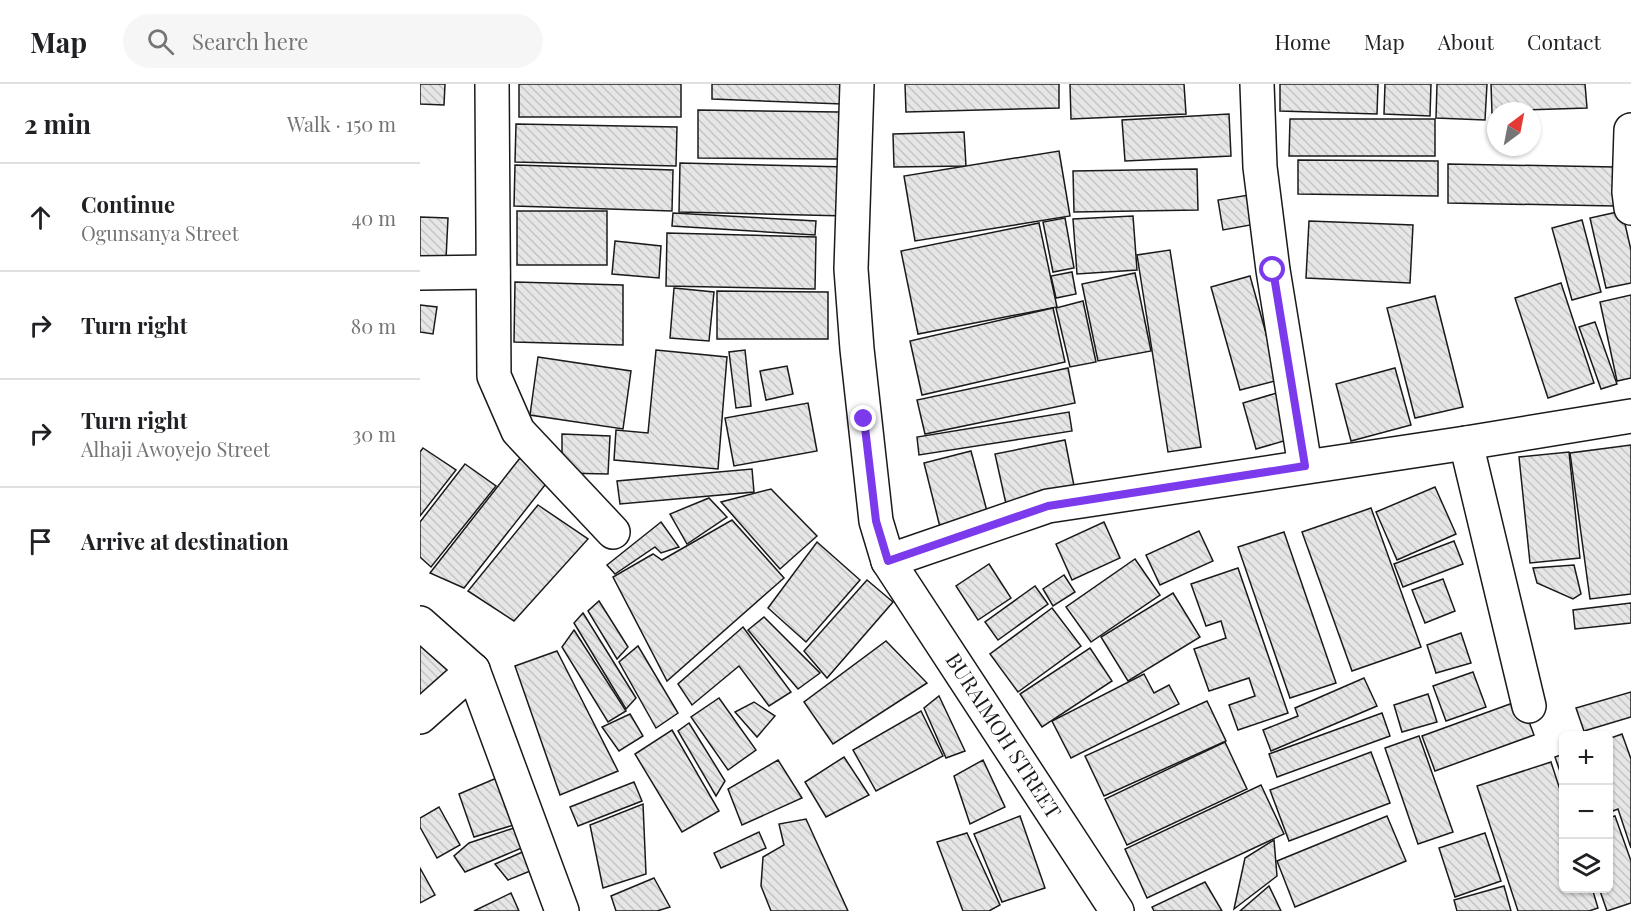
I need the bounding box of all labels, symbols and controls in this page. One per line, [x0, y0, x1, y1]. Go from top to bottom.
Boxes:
search box [123, 14, 543, 68]
text: Map [30, 23, 87, 60]
icon: search [144, 25, 177, 58]
text: Search here [192, 26, 308, 56]
text: Home [1275, 27, 1331, 55]
text: Map [1364, 27, 1405, 55]
text: About [1438, 27, 1494, 55]
text: Contact [1527, 27, 1601, 55]
north arrow [1487, 102, 1541, 156]
text: 2 min [24, 106, 91, 141]
text: Walk · 150 m [287, 110, 396, 137]
text: Continue [81, 189, 175, 219]
icon: ahead [24, 201, 57, 234]
text: 40 m [351, 204, 396, 231]
text: Ogunsanya Street [81, 219, 239, 246]
route start [1259, 256, 1285, 282]
icon: right [24, 309, 57, 342]
text: Turn right [81, 310, 187, 340]
text: 80 m [351, 312, 396, 339]
text: Turn right [81, 405, 187, 435]
route end [850, 405, 876, 431]
icon: right [24, 417, 57, 450]
text: 30 m [352, 420, 396, 447]
text: Alhaji Awoyejo Street [81, 435, 270, 462]
icon: arrive [24, 525, 57, 558]
text: Arrive at destination [81, 526, 289, 556]
street label: BURAIMOH STREET [941, 647, 1069, 823]
map controls [1559, 731, 1613, 893]
button: + [1559, 731, 1613, 785]
button: − [1559, 785, 1613, 839]
button: layers [1559, 839, 1613, 893]

